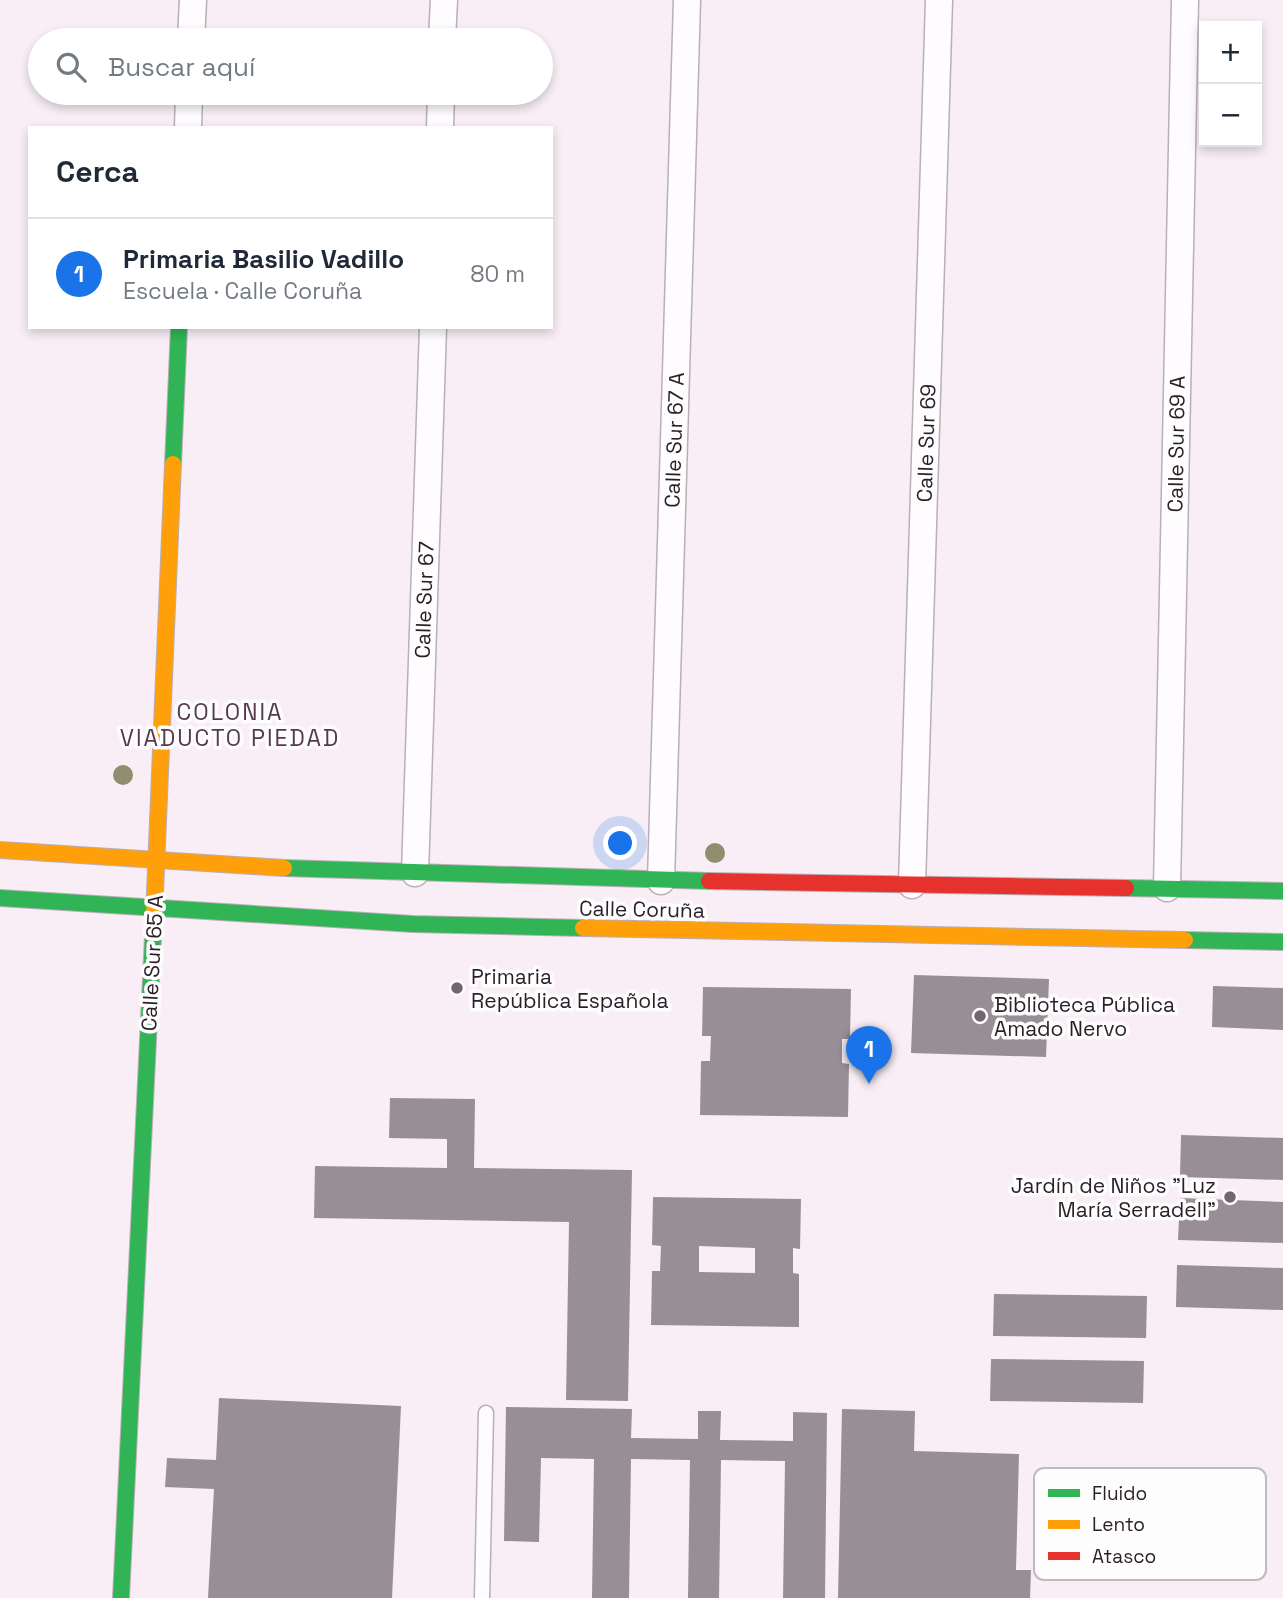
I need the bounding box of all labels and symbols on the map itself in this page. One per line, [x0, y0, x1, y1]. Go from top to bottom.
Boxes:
street label: Calle Sur 67 A [658, 372, 690, 508]
street label: Calle Sur 69 A [1161, 375, 1191, 513]
street label: Calle Sur 69 [910, 383, 942, 503]
street label: Calle Sur 67 [408, 541, 440, 659]
district label: COLONIA VIADUCTO PIEDAD [120, 697, 340, 753]
your location [603, 826, 637, 860]
street label: Calle Sur 65 A [135, 894, 169, 1032]
street label: Calle Coruña [579, 894, 705, 924]
place label: Primaria República Española [471, 963, 668, 1014]
marker: Primaria República Española [449, 980, 465, 996]
place label: Biblioteca Pública Amado Nervo [994, 991, 1175, 1042]
marker: Biblioteca Pública Amado Nervo [972, 1008, 988, 1024]
pin: 1 [846, 1026, 892, 1084]
place label: Jardín de Niños "Luz María Serradell" [1011, 1172, 1216, 1223]
marker: Jardín de Niños "Luz María Serradell" [1222, 1189, 1238, 1205]
legend [1034, 1468, 1266, 1580]
text: Fluido [1092, 1481, 1147, 1506]
text: Lento [1092, 1512, 1145, 1537]
text: Atasco [1092, 1544, 1156, 1569]

